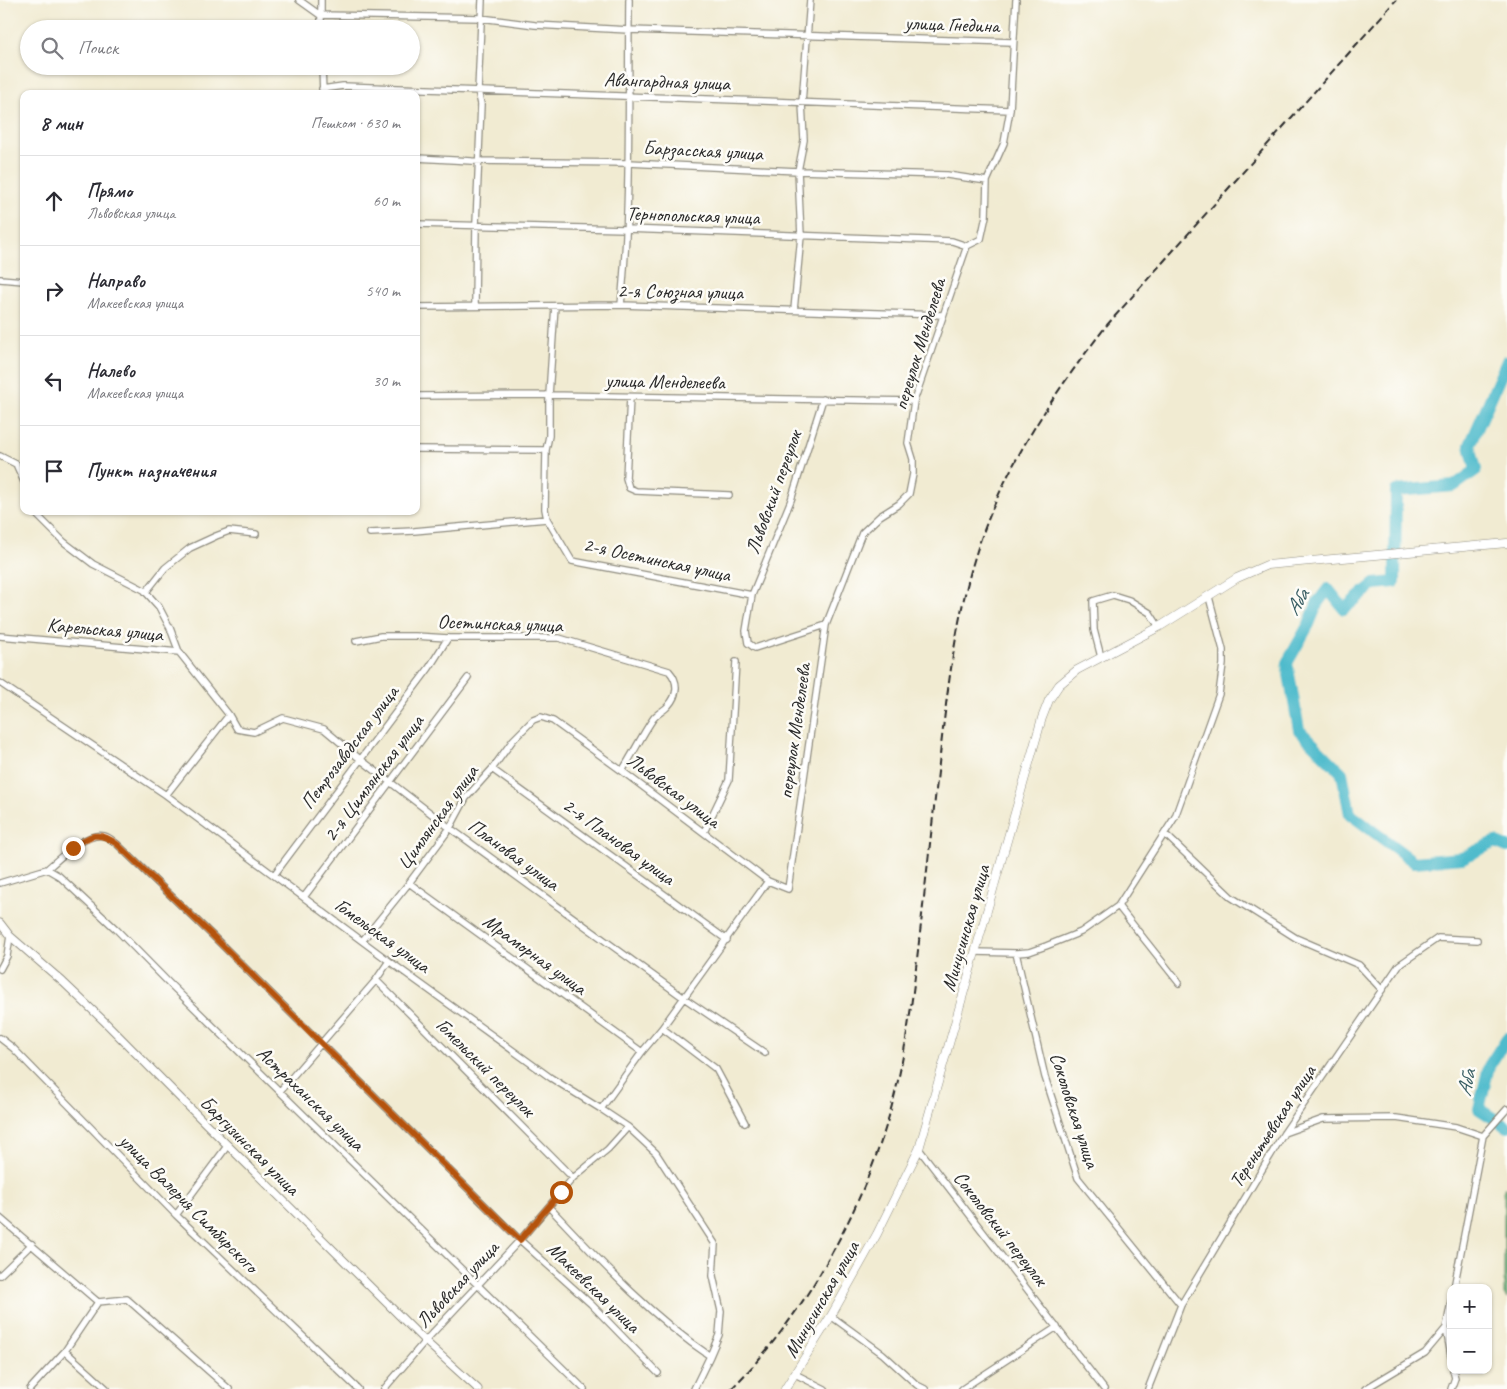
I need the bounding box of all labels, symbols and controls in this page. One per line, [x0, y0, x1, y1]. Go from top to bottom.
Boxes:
street label: улица Гнедина [903, 10, 1001, 39]
search box [20, 20, 420, 75]
icon: search [38, 34, 66, 62]
text: Поиск [78, 36, 118, 60]
street label: Авангардная улица [604, 67, 732, 96]
text: 8 мин [40, 110, 83, 136]
text: Пешком · 630 m [311, 113, 400, 133]
street label: Барзасская улица [642, 135, 765, 166]
text: Прямо [87, 179, 132, 203]
icon: ahead [40, 187, 68, 215]
text: 60 m [373, 191, 400, 211]
street label: Тернопольская улица [626, 201, 762, 230]
text: Львовская улица [87, 203, 175, 223]
text: Направо [87, 269, 145, 293]
street label: переулок Менделеева [888, 274, 952, 413]
icon: right [40, 277, 68, 305]
street label: 2-я Союзная улица [617, 278, 745, 306]
text: 540 m [366, 281, 400, 301]
text: Макеевская улица [87, 293, 183, 313]
text: Налево [87, 359, 135, 383]
icon: left [40, 367, 68, 395]
street label: улица Менделеева [604, 368, 727, 395]
text: 30 m [373, 371, 400, 391]
text: Макеевская улица [87, 383, 183, 403]
street label: Львовский переулок [740, 426, 808, 557]
icon: arrive [40, 457, 68, 485]
text: Пункт назначения [87, 459, 216, 483]
street label: 2-я Осетинская улица [581, 532, 735, 588]
water label: Аба [1279, 583, 1316, 620]
street label: Осетинская улица [437, 609, 564, 638]
street label: Карельская улица [46, 612, 165, 647]
street label: переулок Менделеева [773, 660, 817, 800]
street label: Петрозаводская улица [295, 679, 405, 814]
street label: 2-я Цимлянская улица [318, 708, 430, 847]
street label: Львовская улица [622, 747, 727, 835]
street label: Цимлянская улица [391, 759, 485, 875]
street label: 2-я Плановая улица [558, 792, 681, 892]
street label: Плановая улица [463, 813, 565, 897]
route end [62, 837, 85, 860]
street label: Минусинская улица [936, 860, 996, 994]
street label: Гомельская улица [330, 892, 436, 979]
street label: Мраморная улица [478, 908, 593, 1001]
street label: Гомельский переулок [431, 1013, 542, 1123]
street label: Астраханская улица [251, 1041, 371, 1157]
street label: Соколовская улица [1044, 1049, 1106, 1173]
street label: Тереньтьевская улица [1224, 1059, 1322, 1192]
water label: Аба [1451, 1066, 1482, 1099]
street label: Баргузинская улица [195, 1090, 306, 1202]
street label: улица Валерия Симбирского [113, 1128, 265, 1280]
street label: Соколовский переулок [948, 1166, 1054, 1292]
route start [550, 1181, 573, 1204]
street label: Львовская улица [411, 1234, 505, 1333]
street label: Минусинская улица [778, 1235, 866, 1362]
street label: Макеевская улица [542, 1237, 647, 1339]
map controls [1447, 1284, 1492, 1374]
button: + [1447, 1284, 1492, 1329]
button: − [1447, 1329, 1492, 1374]

